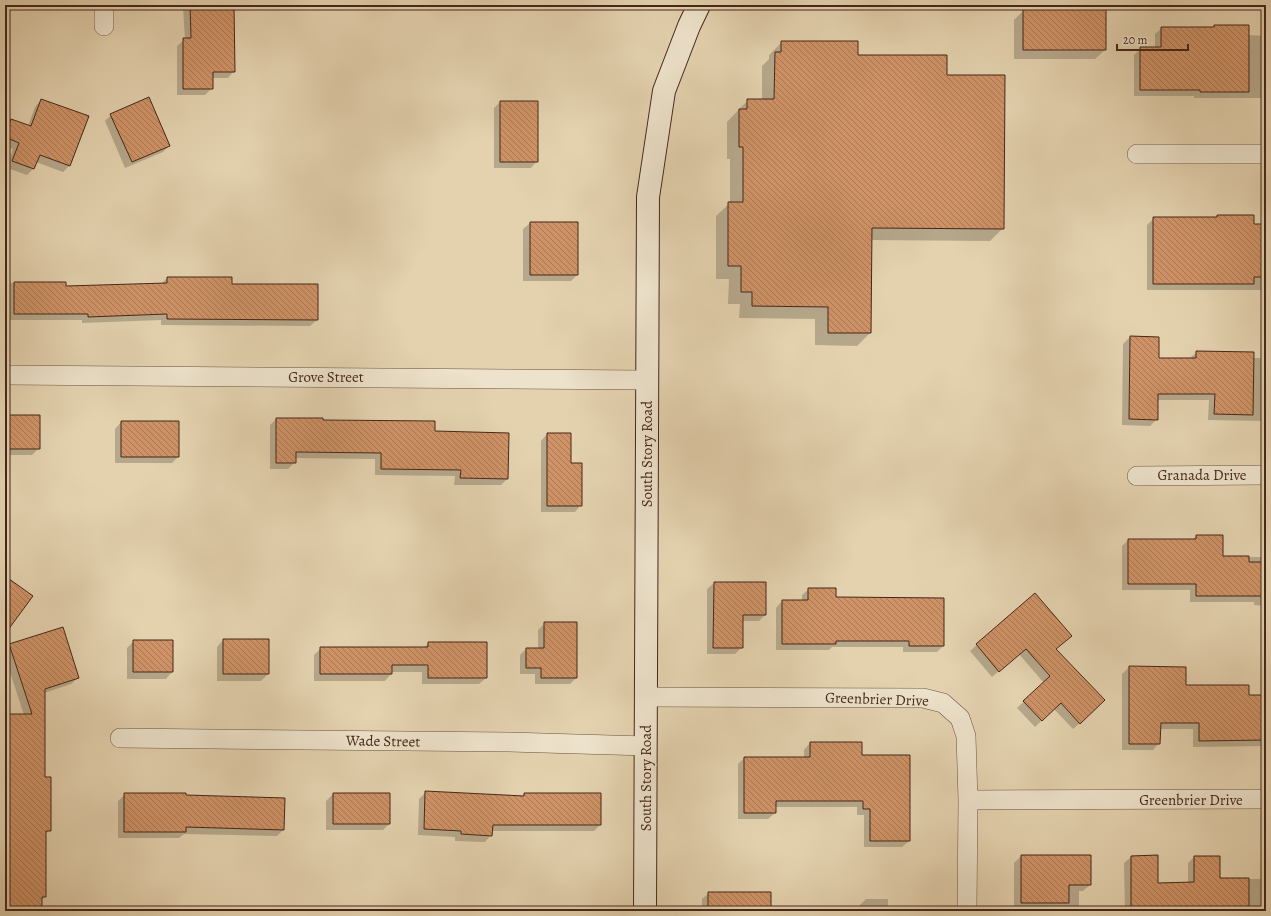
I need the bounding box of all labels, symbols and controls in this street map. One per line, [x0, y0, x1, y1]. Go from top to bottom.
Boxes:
scale bar [1117, 26, 1188, 52]
text: 20 m [1123, 32, 1147, 48]
street label: Grove Street [288, 367, 364, 387]
street label: South Story Road [637, 400, 657, 507]
street label: Granada Drive [1157, 465, 1247, 485]
street label: Greenbrier Drive [825, 687, 929, 711]
street label: South Story Road [636, 724, 656, 831]
street label: Wade Street [345, 730, 420, 752]
street label: Greenbrier Drive [1139, 790, 1243, 810]

